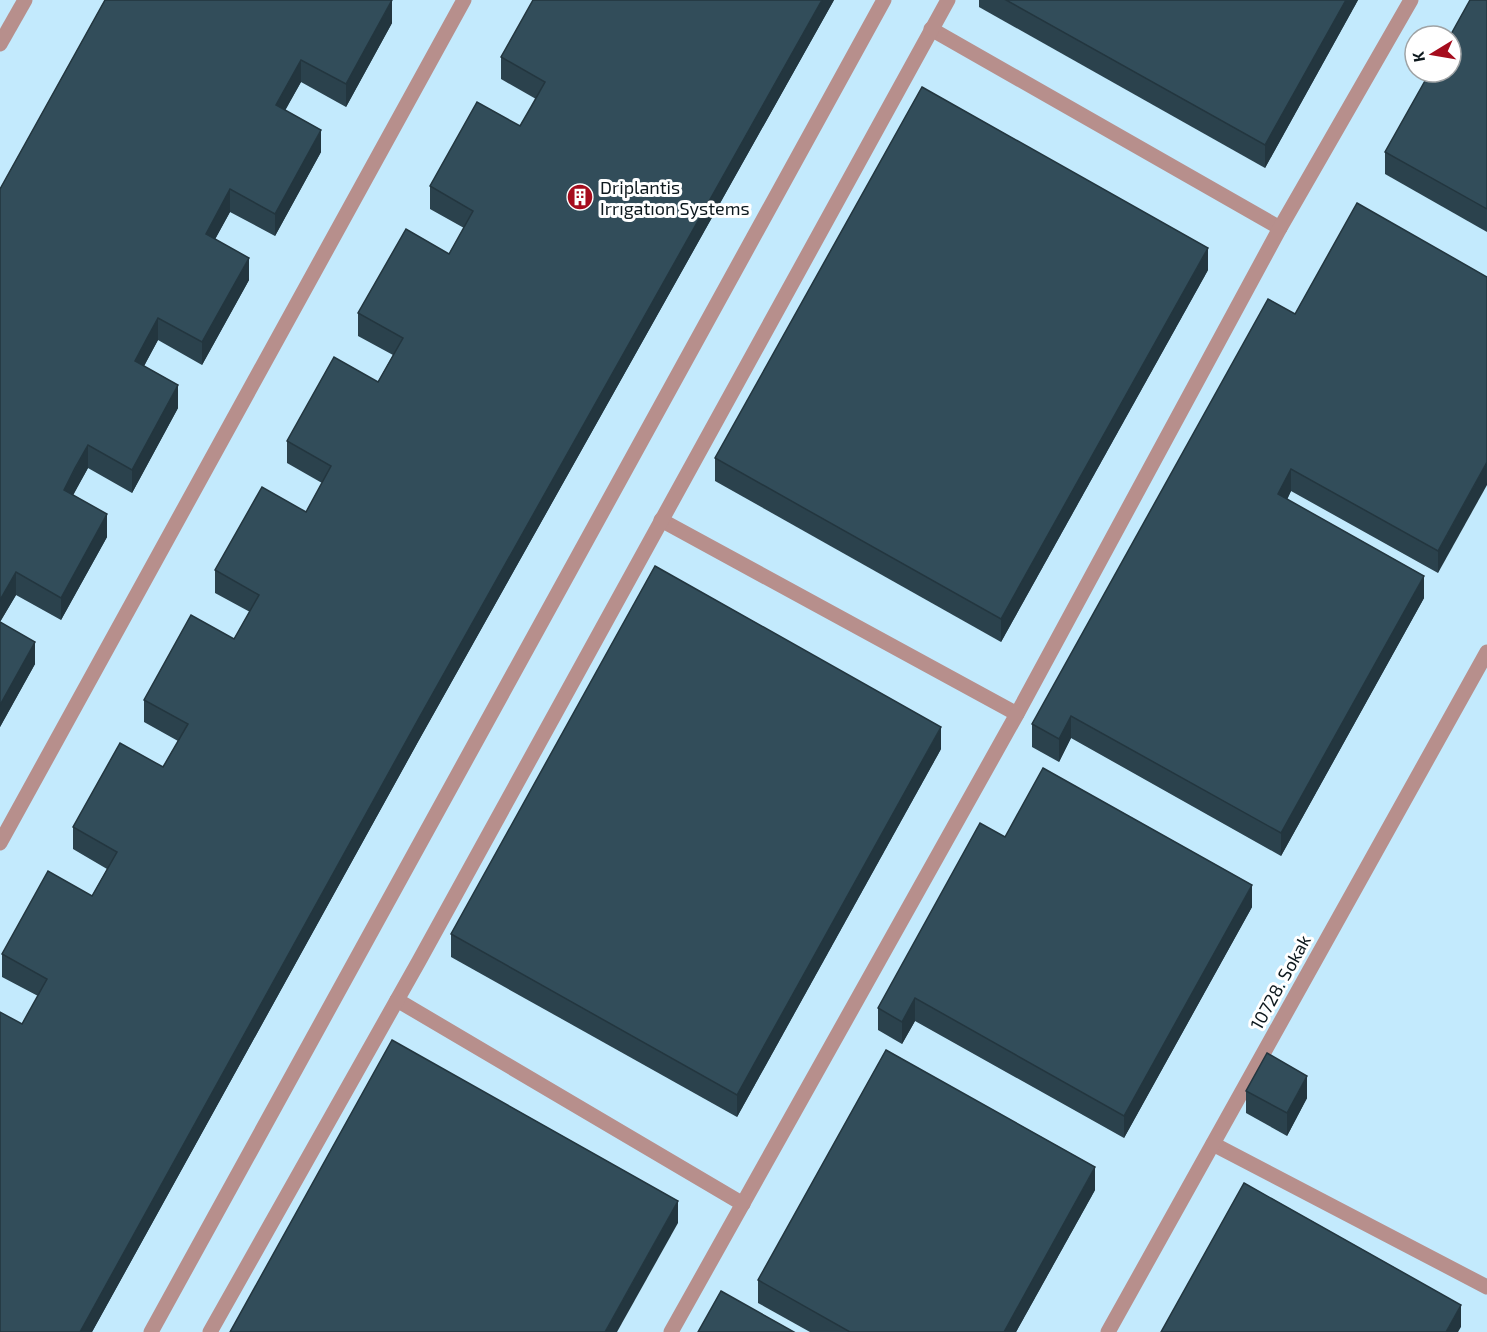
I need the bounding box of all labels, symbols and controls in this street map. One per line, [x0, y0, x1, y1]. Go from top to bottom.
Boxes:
north arrow [1403, 24, 1463, 84]
text: K [1407, 49, 1428, 64]
place label: Driplantis Irrıgatıon Systems [600, 176, 750, 219]
building icon: Driplantis Irrıgatıon Systems [565, 182, 595, 212]
street label: 10728. Sokak [1245, 931, 1315, 1033]

